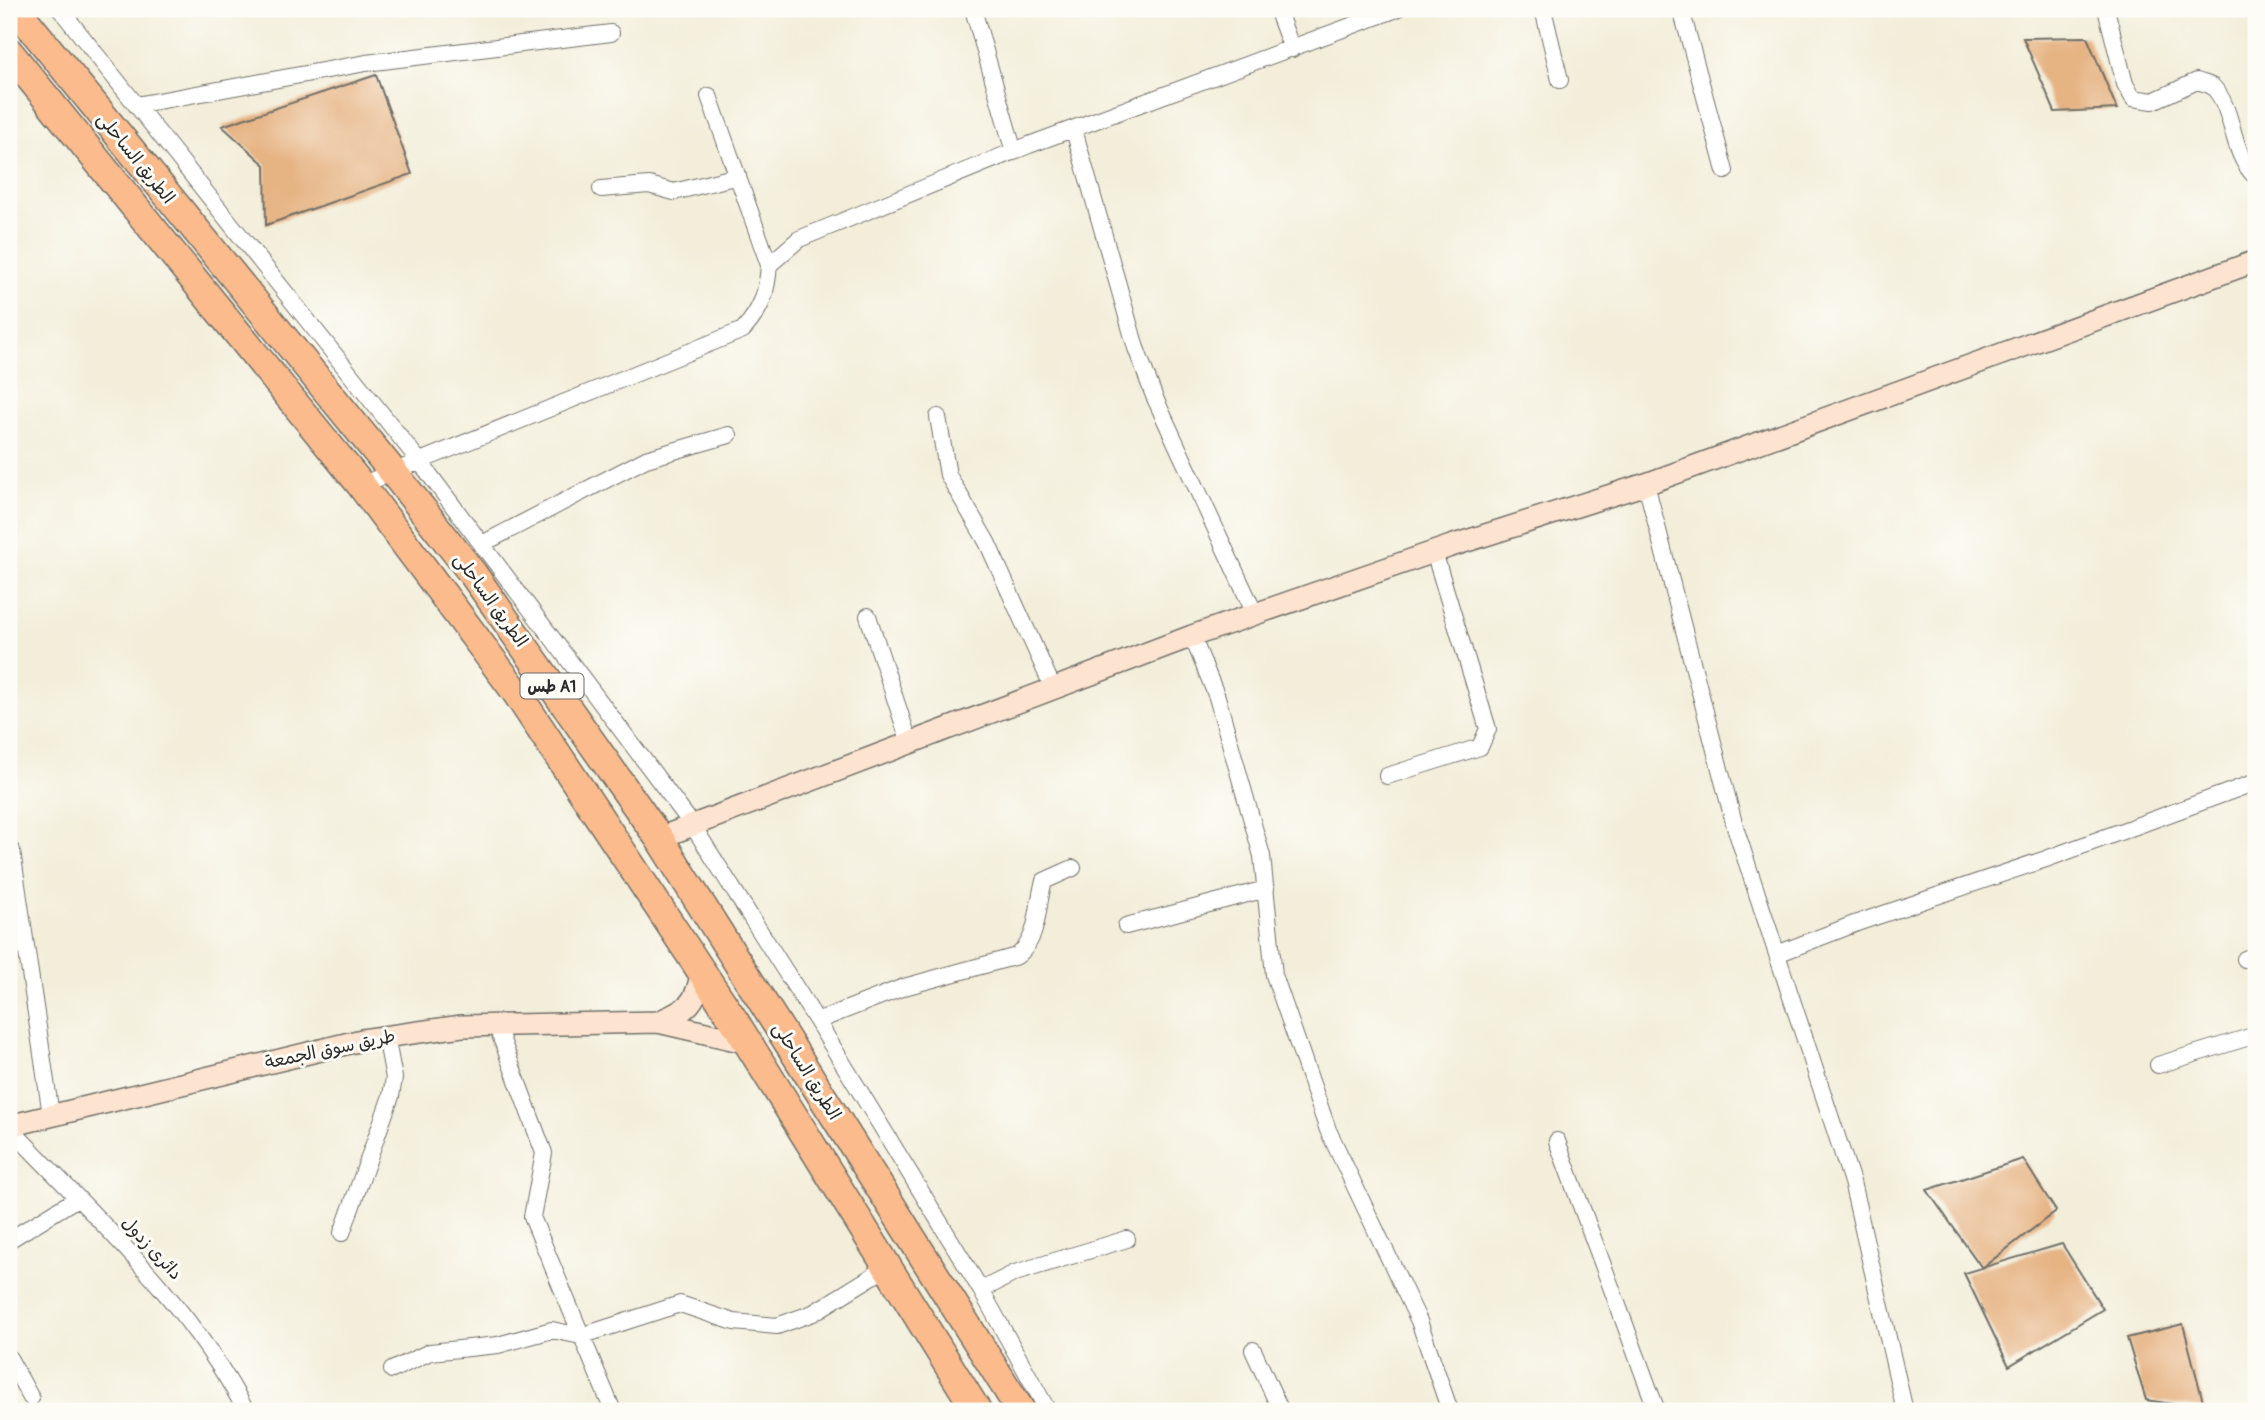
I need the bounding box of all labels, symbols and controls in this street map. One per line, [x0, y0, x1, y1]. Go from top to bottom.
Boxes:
street label: الطريق الساحلى [92, 108, 179, 209]
street label: الطريق الساحلى [449, 549, 532, 652]
road number: طس A1 [520, 674, 584, 698]
street label: الطريق الساحلى [767, 1018, 846, 1124]
street label: طريق سوق الجمعة [263, 1024, 397, 1075]
street label: دائرى زدول [116, 1212, 187, 1285]

